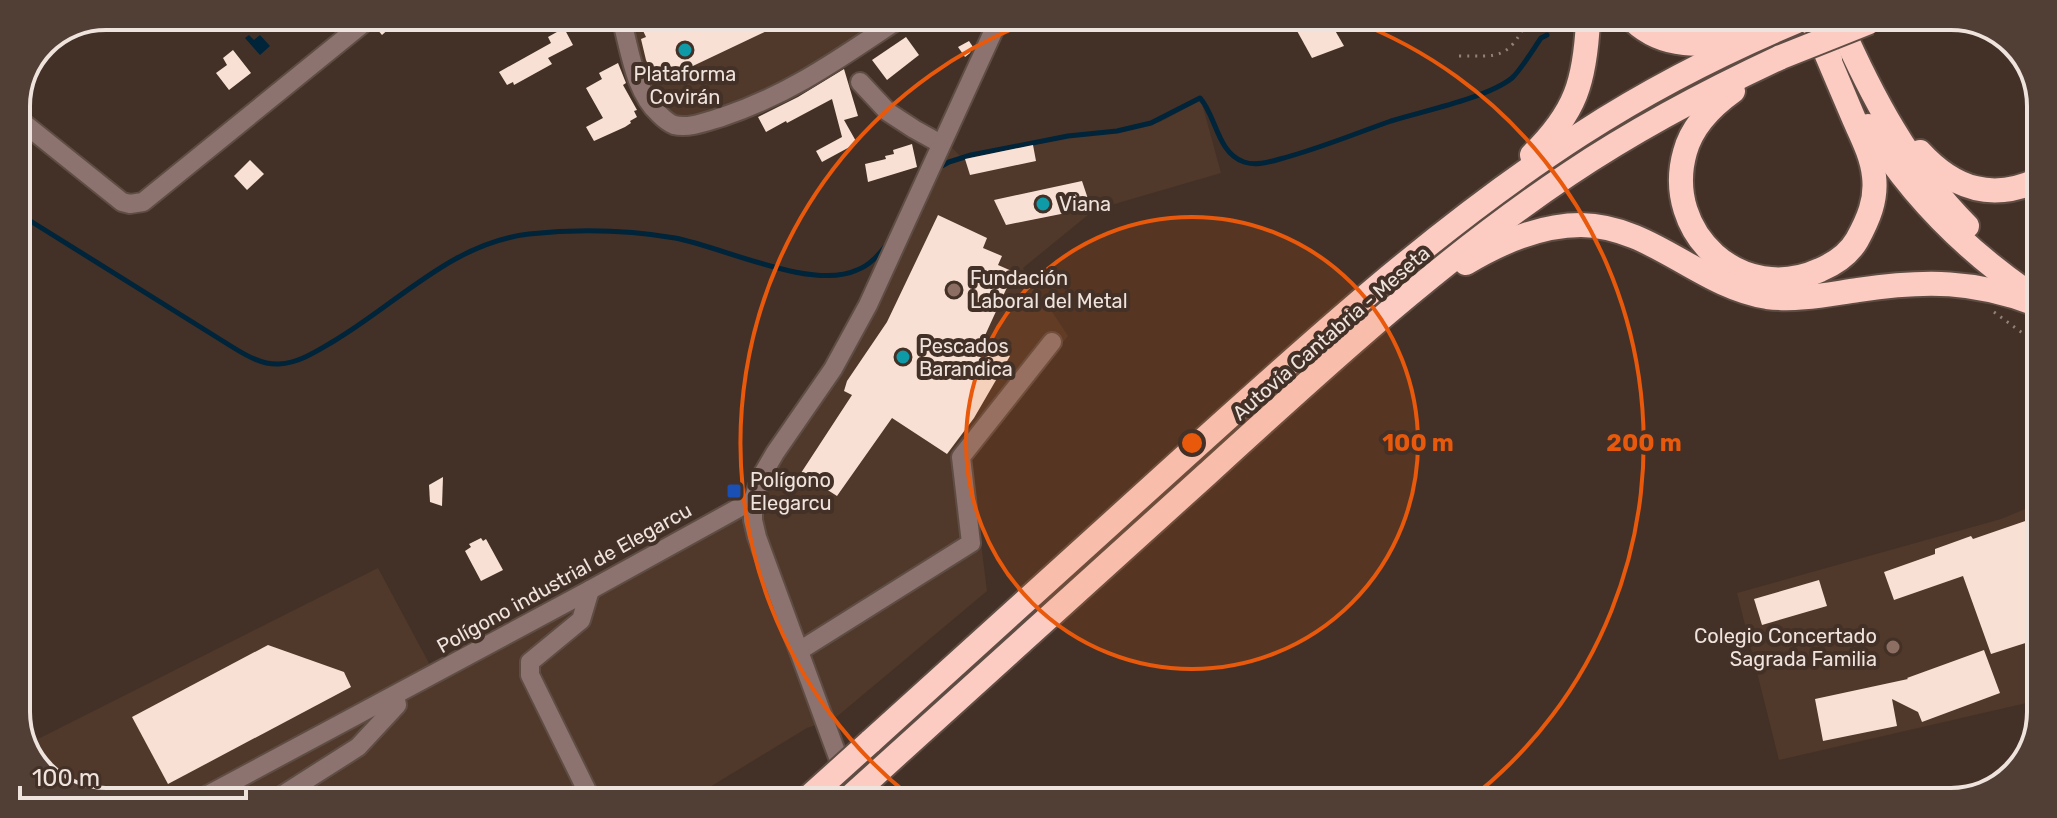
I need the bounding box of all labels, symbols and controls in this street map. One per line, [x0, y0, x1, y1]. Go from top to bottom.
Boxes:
marker: Plataforma Covirán [676, 41, 694, 59]
place label: Plataforma Covirán [634, 62, 736, 109]
place label: Viana [1059, 192, 1111, 216]
marker: Viana [1034, 195, 1052, 213]
street label: Autovía Cantabria - Meseta [1227, 241, 1435, 425]
place label: Fundación Laboral del Metal [970, 266, 1128, 313]
marker: Fundación Laboral del Metal [945, 281, 963, 299]
place label: Pescados Barandica [919, 334, 1013, 381]
marker: Pescados Barandica [894, 348, 912, 366]
centre of rings [1178, 429, 1206, 457]
text: 100 m [1382, 429, 1454, 457]
text: 200 m [1606, 429, 1682, 457]
place label: Polígono Elegarcu [750, 468, 832, 515]
marker: Polígono Elegarcu [725, 482, 743, 500]
street label: Polígono industrial de Elegarcu [432, 498, 696, 658]
place label: Colegio Concertado Sagrada Familia [1694, 624, 1877, 671]
marker: Colegio Concertado Sagrada Familia [1884, 638, 1902, 656]
scale bar [20, 750, 246, 800]
text: 100 m [32, 764, 100, 792]

